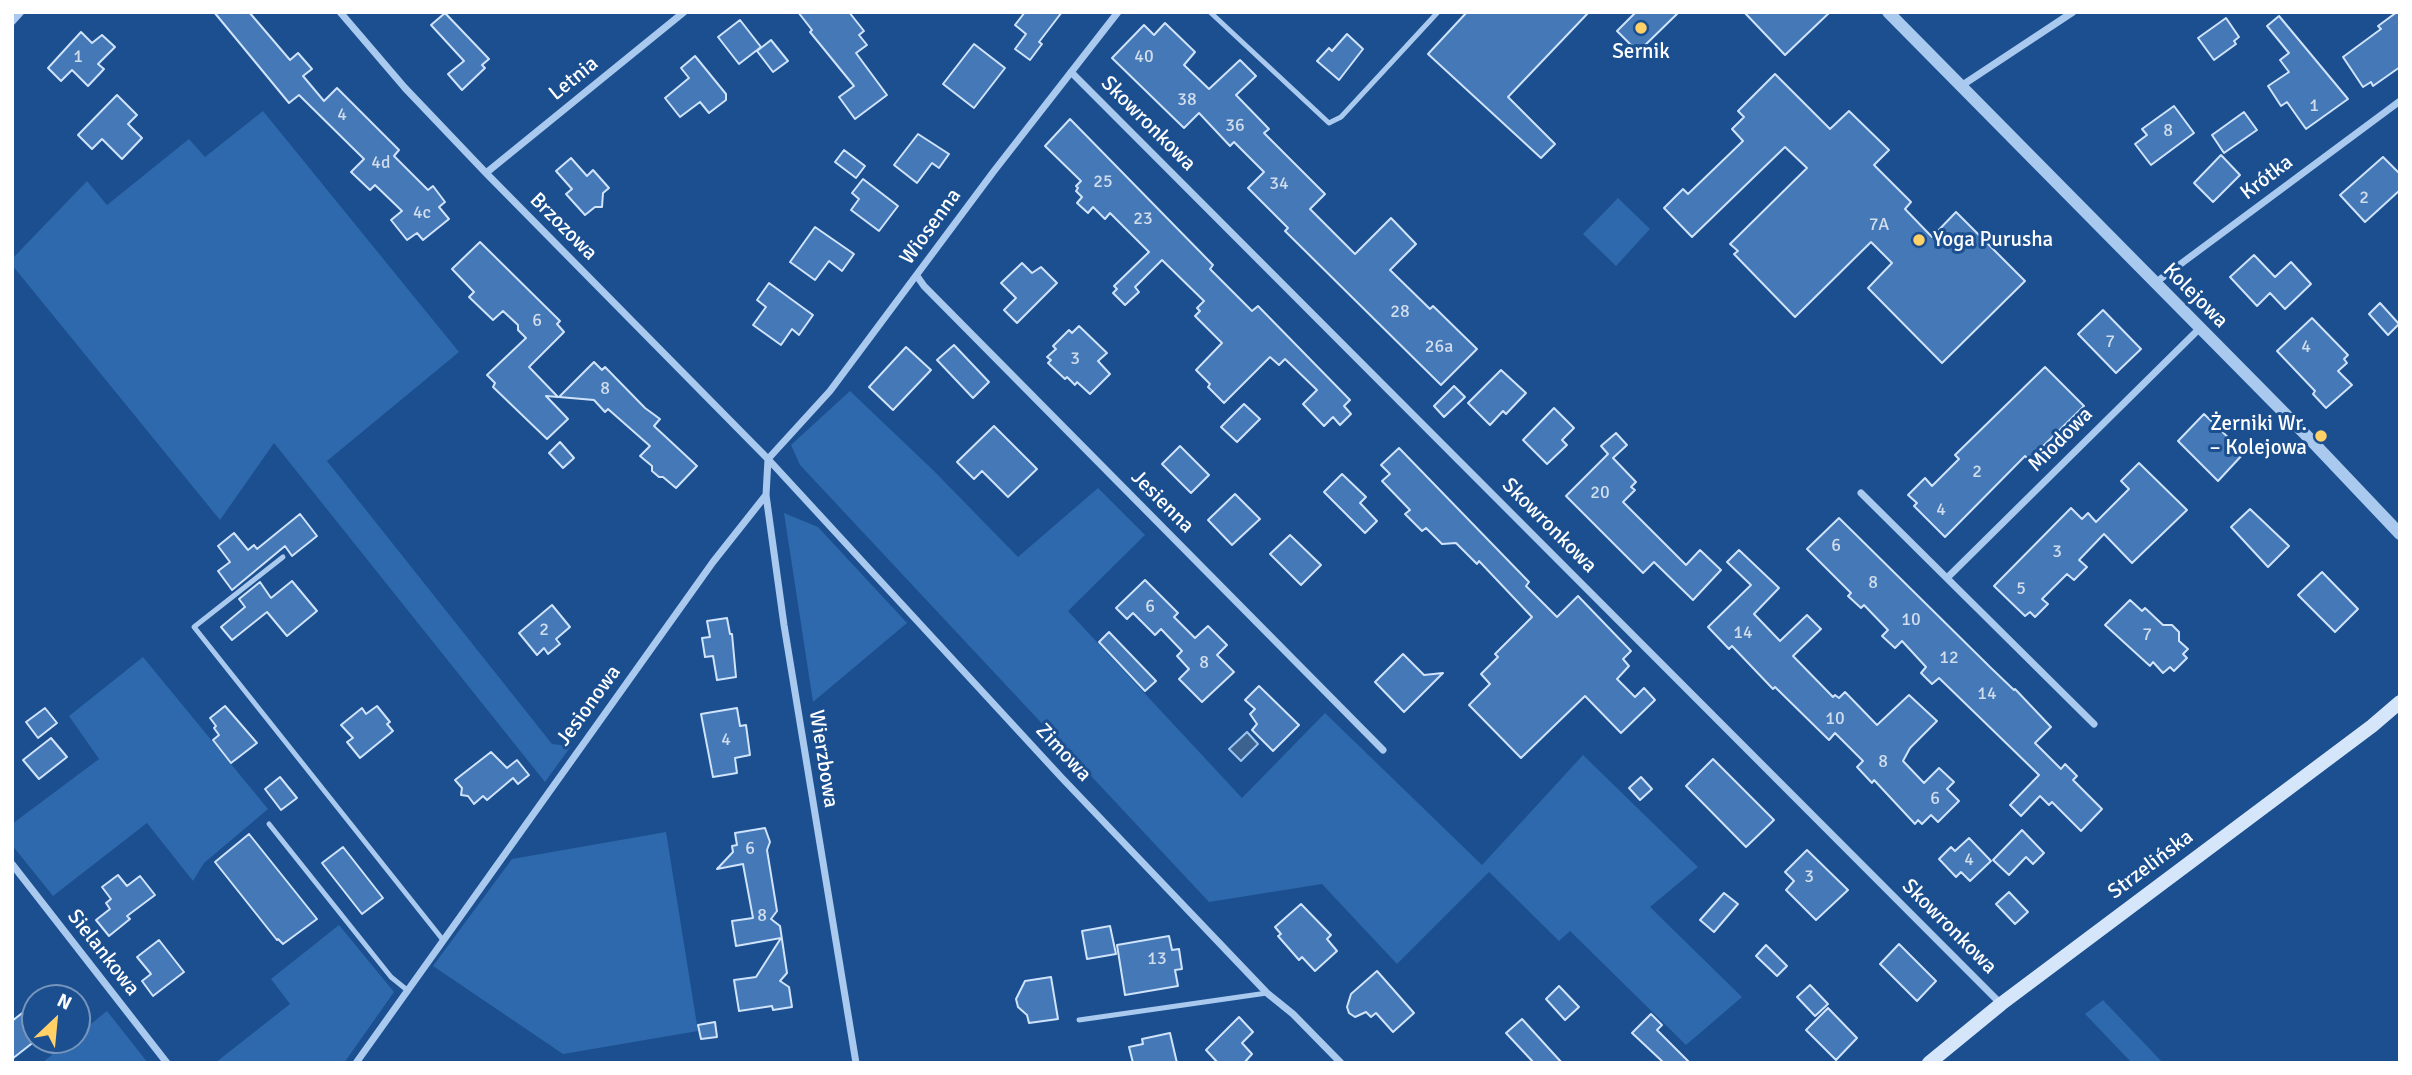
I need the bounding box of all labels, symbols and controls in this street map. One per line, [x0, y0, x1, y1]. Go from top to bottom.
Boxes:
marker: Sernik [1633, 20, 1649, 36]
place label: Sernik [1612, 39, 1670, 65]
house number: 1 [73, 46, 83, 68]
house number: 40 [1134, 46, 1154, 68]
street label: Letnia [544, 52, 604, 106]
street label: Skowronkowa [1095, 71, 1201, 177]
house number: 38 [1177, 89, 1197, 111]
house number: 1 [2309, 95, 2319, 117]
house number: 4 [337, 104, 347, 126]
house number: 36 [1225, 115, 1245, 137]
house number: 8 [2163, 120, 2173, 142]
street label: Krótka [2236, 150, 2298, 206]
house number: 4d [371, 152, 391, 174]
house number: 25 [1093, 171, 1113, 193]
house number: 34 [1269, 173, 1289, 195]
street label: Wiosenna [895, 184, 967, 270]
house number: 2 [2359, 187, 2369, 209]
street label: Brzozowa [524, 188, 602, 266]
house number: 4c [413, 202, 431, 224]
house number: 23 [1133, 208, 1153, 230]
house number: 7A [1869, 214, 1889, 236]
place label: Yoga Purusha [1933, 227, 2053, 253]
marker: Yoga Purusha [1911, 232, 1927, 248]
street label: Kolejowa [2157, 258, 2233, 334]
house number: 28 [1390, 301, 1410, 323]
house number: 6 [532, 310, 542, 332]
house number: 7 [2105, 331, 2115, 353]
house number: 26a [1425, 336, 1453, 358]
house number: 4 [2301, 336, 2311, 358]
house number: 3 [1070, 348, 1080, 370]
house number: 8 [600, 378, 610, 400]
street label: Miodowa [2023, 402, 2099, 478]
place label: Żerniki Wr. – Kolejowa [2210, 411, 2307, 461]
marker: Żerniki Wr. – Kolejowa [2313, 428, 2329, 444]
house number: 2 [1972, 461, 1982, 483]
street label: Jesienna [1125, 465, 1199, 539]
street label: Skowronkowa [1496, 473, 1602, 579]
house number: 20 [1590, 482, 1610, 504]
house number: 4 [1936, 499, 1946, 521]
house number: 6 [1831, 535, 1841, 557]
house number: 3 [2052, 541, 2062, 563]
house number: 8 [1868, 572, 1878, 594]
house number: 5 [2016, 578, 2026, 600]
house number: 6 [1145, 596, 1155, 618]
house number: 10 [1901, 609, 1921, 631]
house number: 2 [539, 619, 549, 641]
house number: 14 [1733, 622, 1753, 644]
house number: 7 [2142, 624, 2152, 646]
house number: 12 [1939, 647, 1959, 669]
house number: 8 [1199, 652, 1209, 674]
street label: Jesionowa [551, 661, 627, 751]
house number: 14 [1977, 683, 1997, 705]
street label: Wierzbowa [803, 708, 843, 810]
house number: 10 [1825, 708, 1845, 730]
street label: Zimowa [1030, 719, 1096, 787]
house number: 4 [721, 729, 731, 751]
house number: 8 [1878, 751, 1888, 773]
house number: 6 [1930, 788, 1940, 810]
street label: Strzelińska [2103, 825, 2199, 905]
house number: 6 [745, 838, 755, 860]
house number: 4 [1964, 849, 1974, 871]
house number: 3 [1804, 866, 1814, 888]
street label: Skowronkowa [1896, 874, 2002, 980]
street label: Sielankowa [61, 905, 145, 1001]
house number: 8 [757, 905, 767, 927]
house number: 13 [1147, 948, 1167, 970]
north arrow [21, 984, 91, 1054]
text: N [53, 988, 76, 1016]

